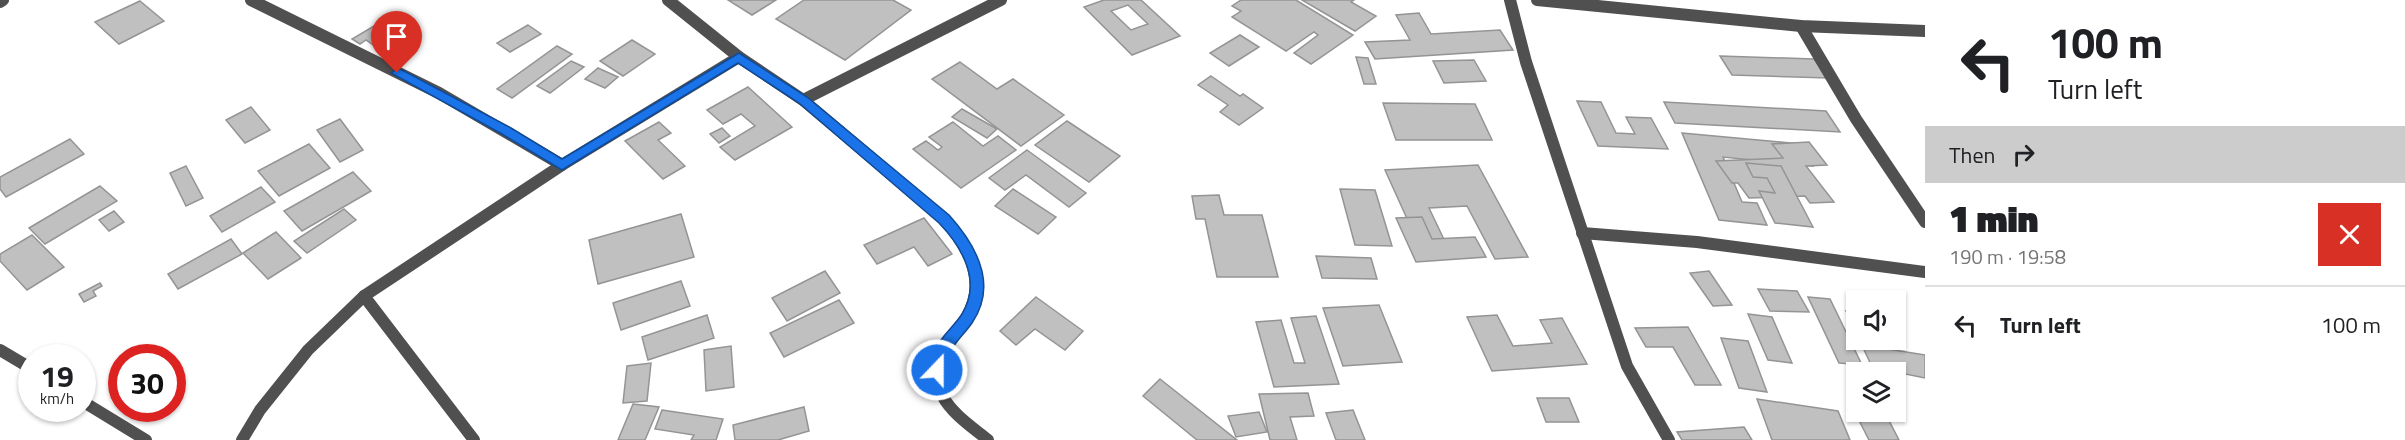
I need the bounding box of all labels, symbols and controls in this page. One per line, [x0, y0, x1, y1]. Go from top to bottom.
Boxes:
text: 100 m [2048, 10, 2163, 74]
pin [371, 11, 422, 73]
icon: arrive [380, 20, 413, 53]
icon: left [1949, 24, 2027, 102]
text: Turn left [2048, 68, 2142, 109]
text: Then [1949, 138, 1995, 172]
icon: right [2007, 138, 2040, 171]
text: 1 min [1949, 191, 2038, 246]
button: close [2318, 203, 2381, 266]
text: 190 m · 19:58 [1949, 241, 2066, 272]
map controls [1846, 290, 1906, 422]
button: sound [1846, 290, 1906, 350]
text: Turn left [2000, 308, 2081, 342]
text: 100 m [2321, 308, 2381, 342]
icon: left [1949, 309, 1982, 342]
position arrow [905, 338, 969, 402]
speed limit sign: 30 [108, 344, 186, 422]
text: 19 [40, 353, 74, 399]
button: layers [1846, 362, 1906, 422]
text: km/h [40, 387, 74, 410]

